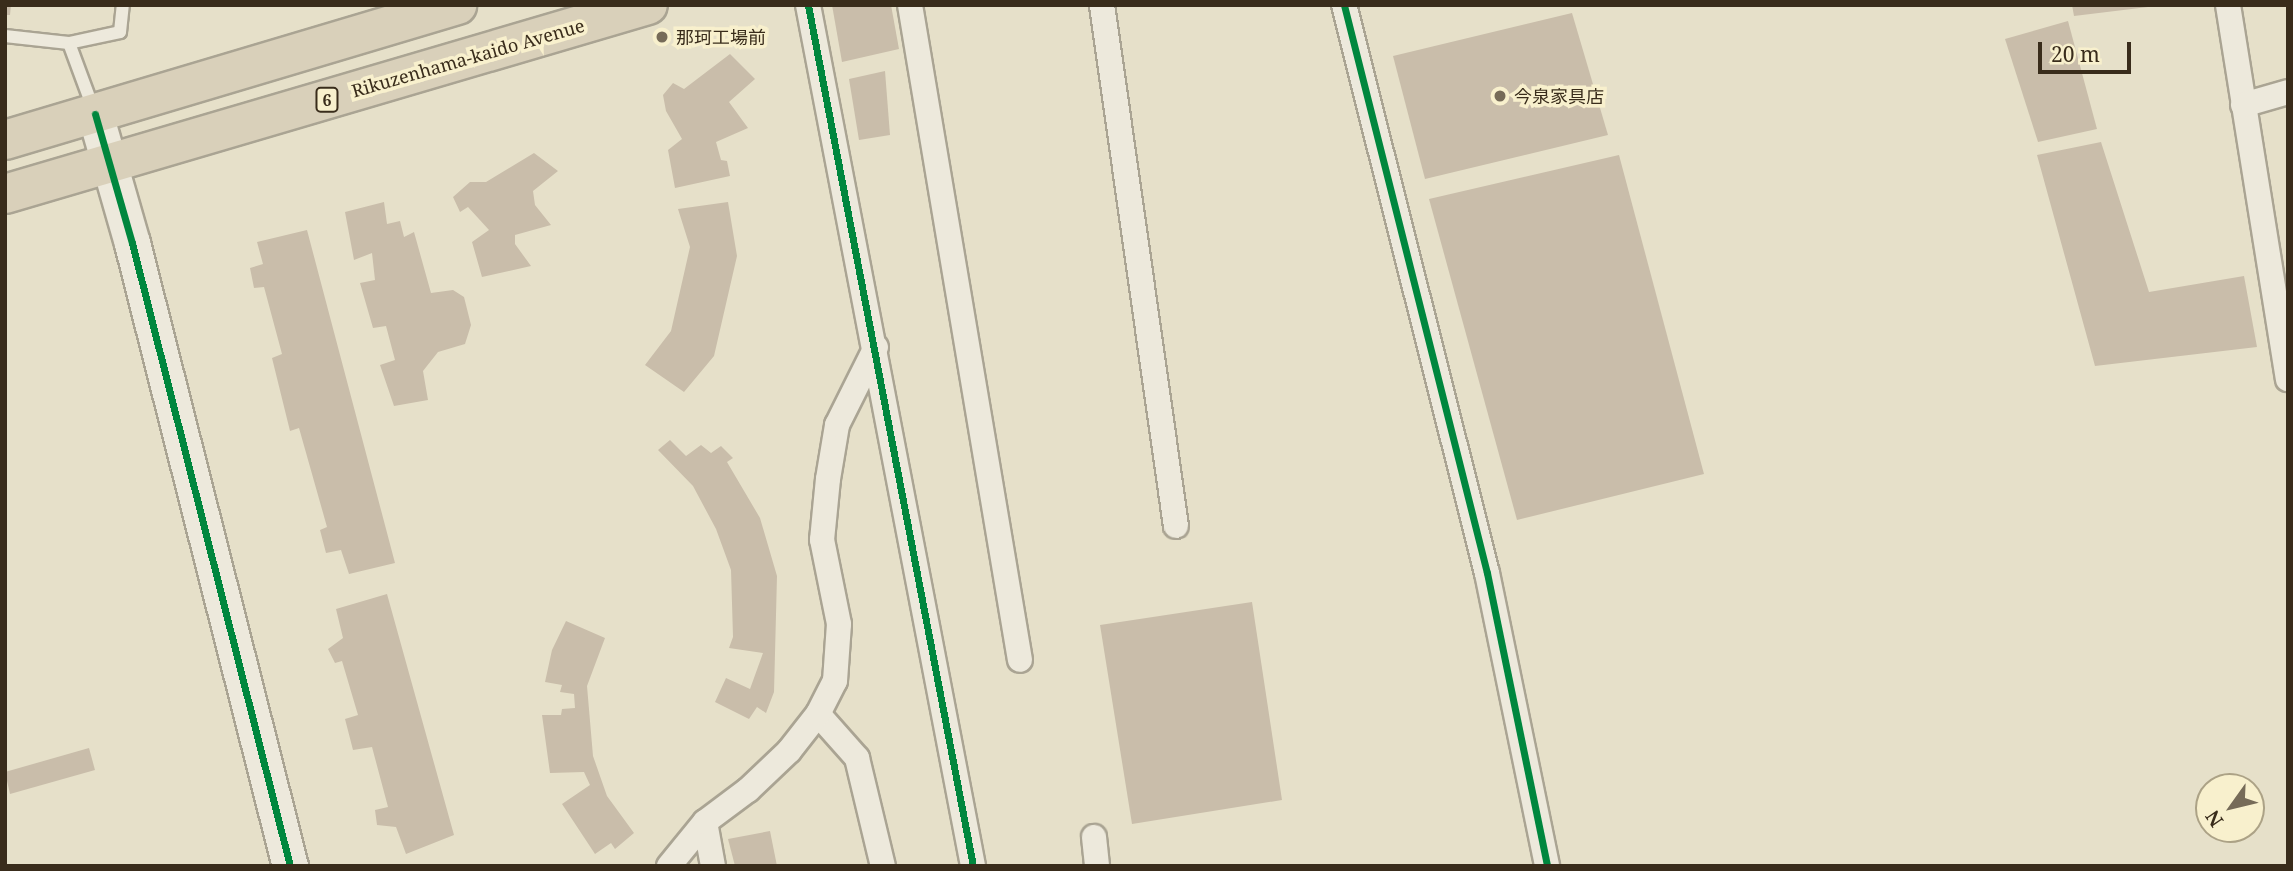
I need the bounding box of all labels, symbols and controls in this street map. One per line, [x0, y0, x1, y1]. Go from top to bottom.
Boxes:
street label: Rikuzenhama-kaido Avenue [349, 14, 587, 102]
place label: 那珂工場前 [676, 26, 766, 48]
scale bar [2041, 28, 2134, 72]
marker: 那珂工場前 [654, 29, 670, 45]
text: 20 m [2051, 40, 2100, 68]
place label: 今泉家具店 [1514, 85, 1604, 107]
road number: 6 [315, 88, 339, 113]
marker: 今泉家具店 [1492, 88, 1508, 104]
north arrow [2195, 773, 2265, 843]
text: N [2199, 805, 2229, 832]

